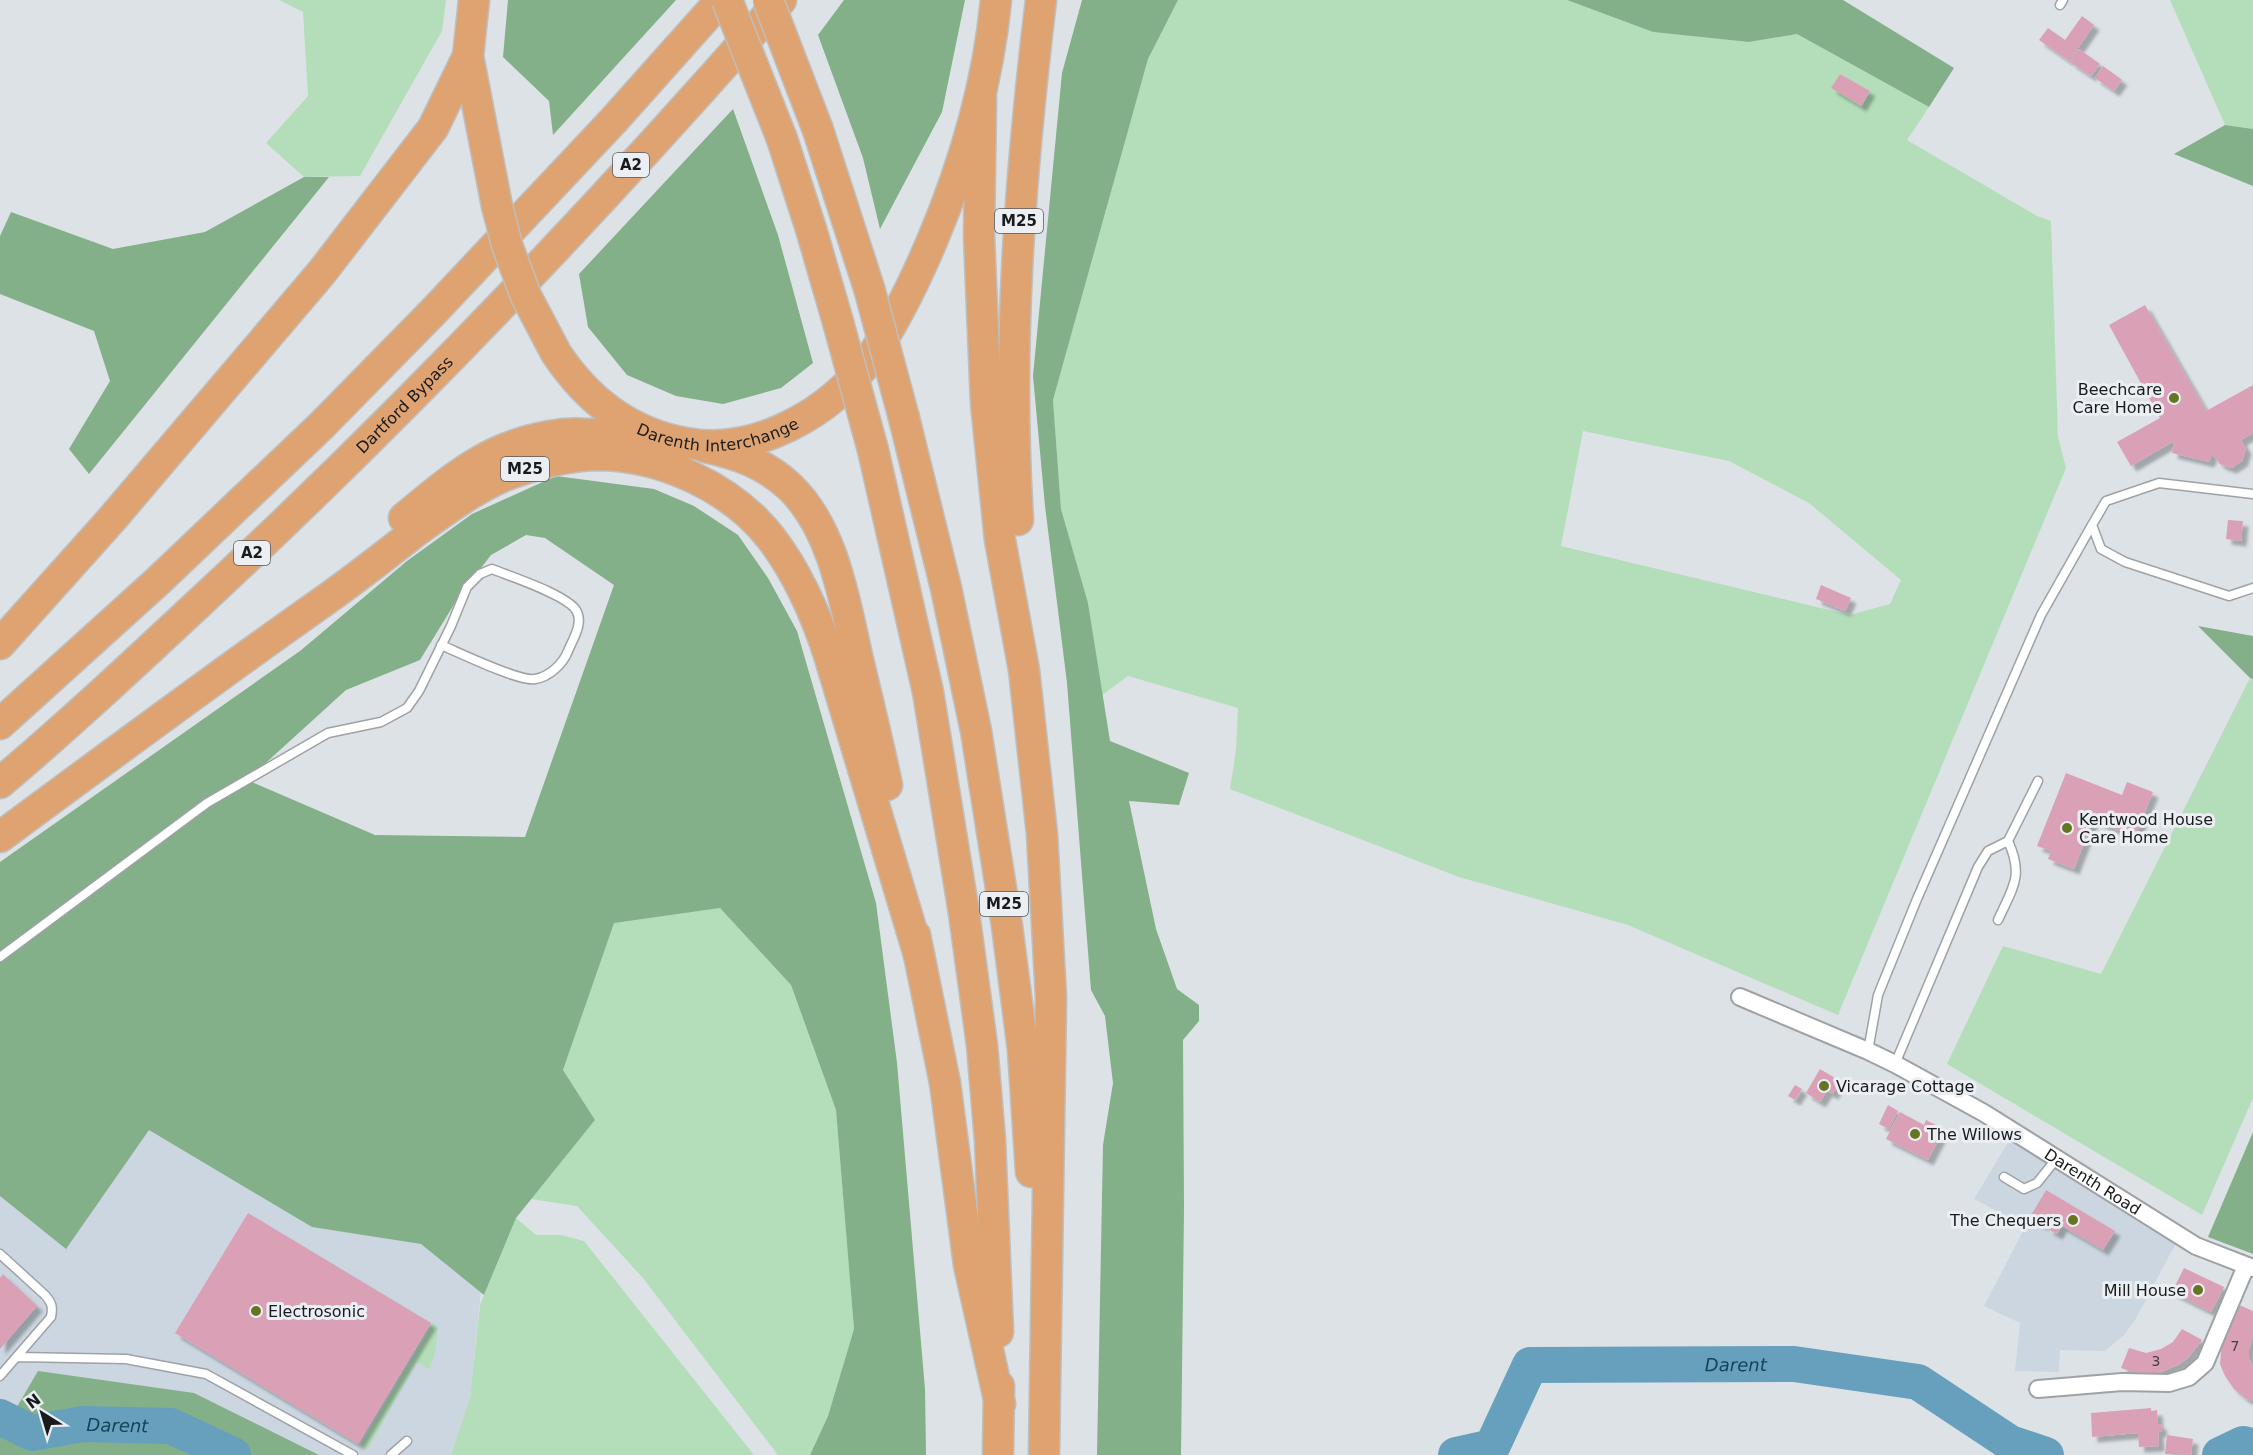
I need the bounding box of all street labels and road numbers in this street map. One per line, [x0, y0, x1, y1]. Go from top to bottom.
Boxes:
road number: A2 [613, 153, 649, 177]
road number: M25 [995, 209, 1043, 233]
street label: Dartford Bypass [352, 352, 457, 457]
street label: Darenth Interchange [634, 408, 800, 432]
road number: M25 [501, 457, 549, 481]
road number: A2 [234, 541, 270, 565]
road number: M25 [980, 892, 1028, 916]
street label: Darenth Road [2041, 1144, 2145, 1219]

